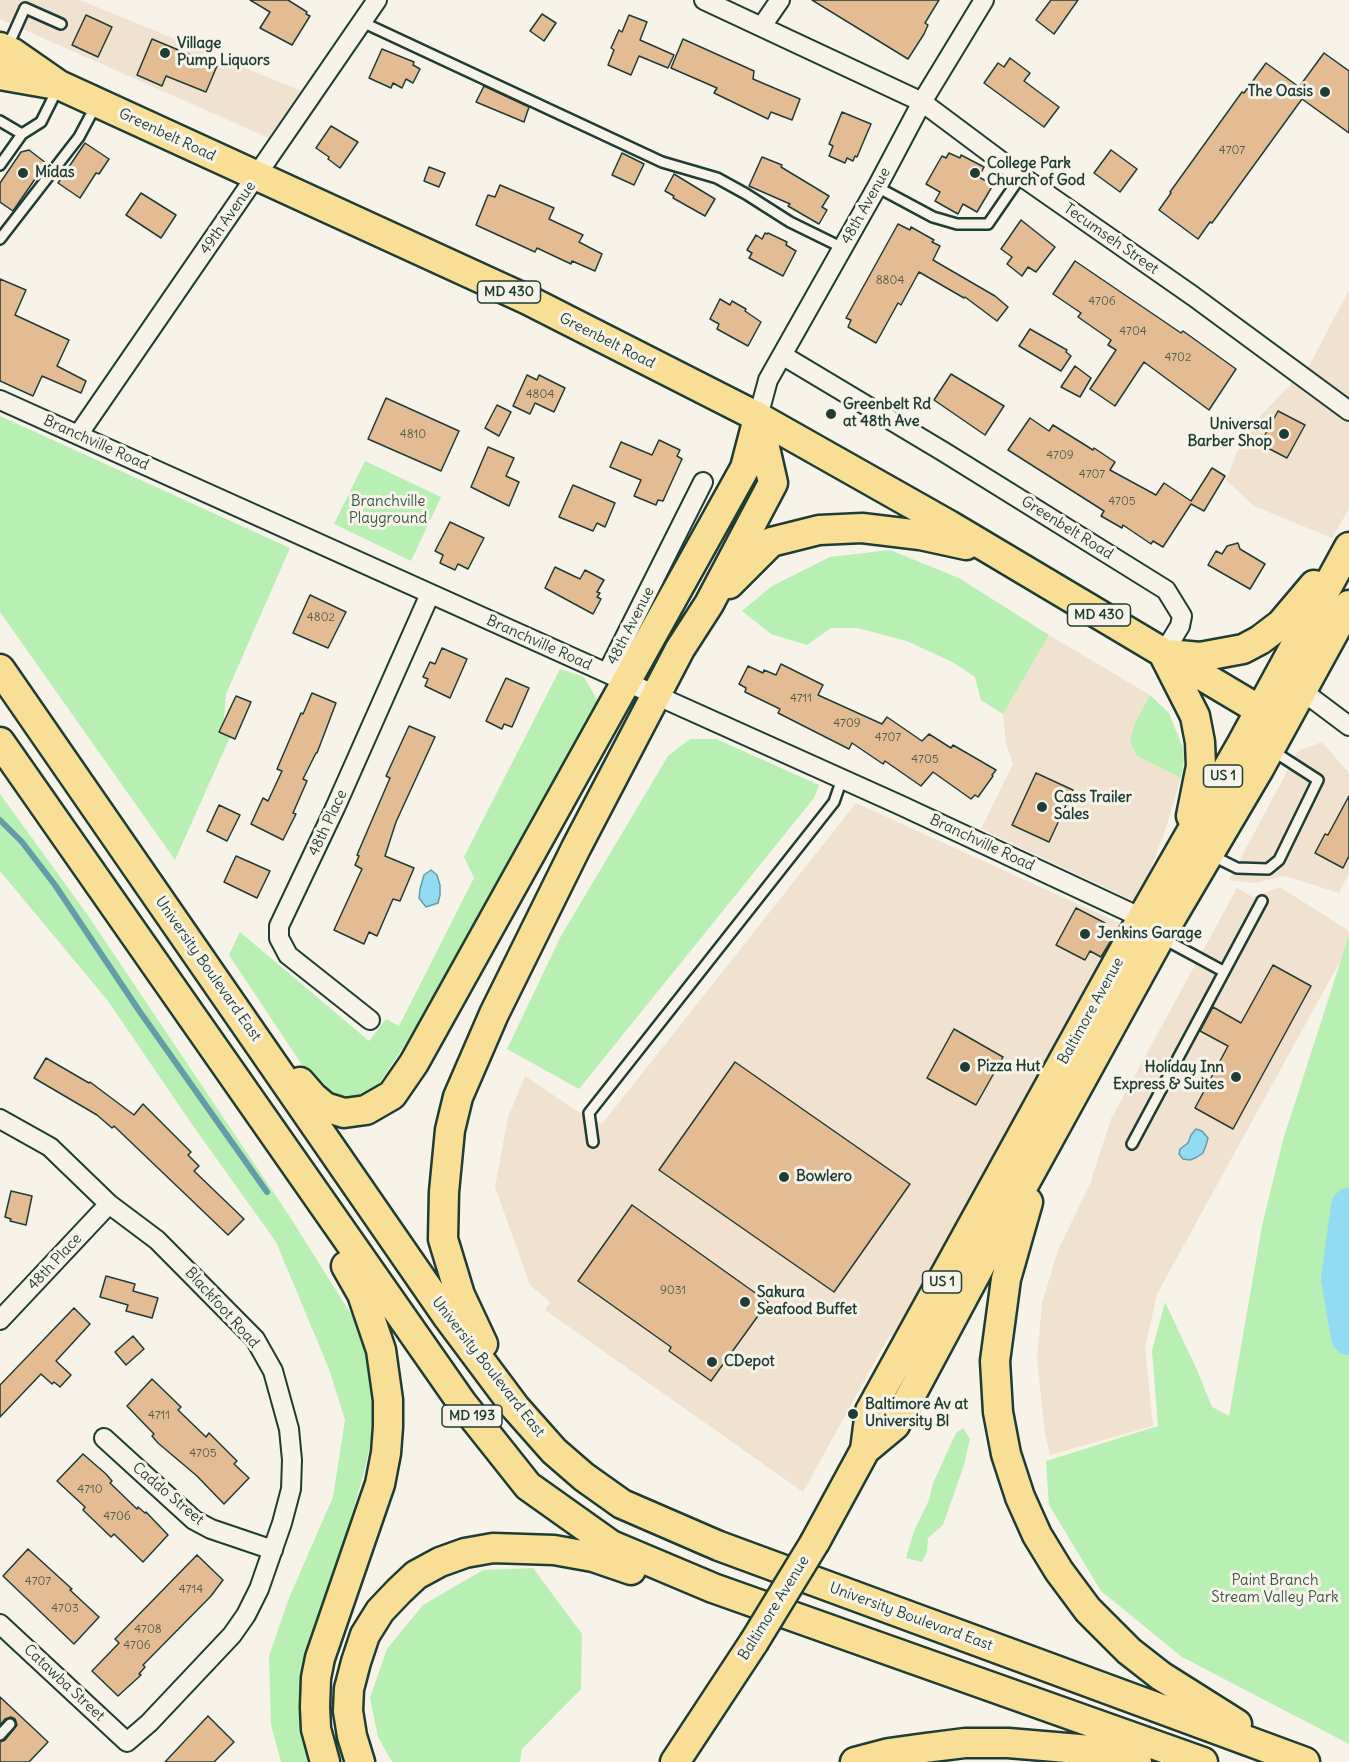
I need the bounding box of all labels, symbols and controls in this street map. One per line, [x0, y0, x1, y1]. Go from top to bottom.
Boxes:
place label: Village Pump Liquors [177, 35, 270, 70]
marker: Village Pump Liquors [158, 46, 172, 60]
place label: The Oasis [1248, 83, 1313, 101]
marker: The Oasis [1318, 85, 1332, 99]
street label: Greenbelt Road [116, 105, 218, 165]
house number: 4707 [1219, 144, 1245, 158]
place label: College Park Church of God [987, 155, 1085, 190]
place label: Midas [35, 164, 75, 182]
street label: 48th Avenue [838, 165, 894, 247]
marker: Midas [16, 166, 30, 180]
marker: College Park Church of God [968, 166, 982, 180]
street label: 49th Avenue [196, 178, 260, 258]
street label: Tecumseh Street [1060, 200, 1162, 278]
house number: 8804 [876, 274, 904, 288]
road number: MD 430 [478, 281, 540, 303]
house number: 4706 [1088, 295, 1116, 309]
street label: Greenbelt Road [556, 309, 658, 373]
house number: 4704 [1119, 325, 1147, 339]
house number: 4702 [1164, 351, 1192, 365]
house number: 4804 [526, 388, 554, 402]
place label: Greenbelt Rd at 48th Ave [843, 396, 931, 431]
marker: Greenbelt Rd at 48th Ave [824, 407, 838, 421]
street label: Branchville Road [41, 412, 151, 474]
place label: Universal Barber Shop [1187, 416, 1272, 451]
marker: Universal Barber Shop [1277, 427, 1291, 441]
house number: 4810 [400, 428, 426, 442]
house number: 4709 [1046, 449, 1074, 463]
house number: 4707 [1079, 468, 1105, 482]
park label: Branchville Playground [349, 493, 427, 528]
street label: Greenbelt Road [1018, 493, 1116, 563]
house number: 4705 [1108, 495, 1136, 509]
street label: 48th Avenue [604, 584, 658, 668]
road number: MD 430 [1068, 604, 1130, 626]
house number: 4802 [307, 611, 335, 625]
street label: Branchville Road [484, 612, 594, 674]
house number: 4711 [790, 692, 812, 706]
house number: 4709 [833, 717, 861, 731]
house number: 4707 [875, 731, 901, 745]
house number: 4705 [911, 753, 939, 767]
road number: US 1 [1204, 765, 1242, 787]
street label: 48th Place [305, 787, 351, 859]
place label: Cass Trailer Sales [1054, 789, 1132, 824]
marker: Cass Trailer Sales [1035, 800, 1049, 814]
street label: Branchville Road [927, 811, 1037, 875]
street label: University Boulevard East [151, 893, 265, 1045]
place label: Jenkins Garage [1097, 925, 1202, 943]
marker: Jenkins Garage [1078, 927, 1092, 941]
street label: Baltimore Avenue [1054, 954, 1128, 1068]
place label: Pizza Hut [977, 1058, 1040, 1076]
place label: Holiday Inn Express & Suites [1113, 1059, 1224, 1094]
marker: Pizza Hut [958, 1060, 972, 1074]
marker: Holiday Inn Express & Suites [1229, 1070, 1243, 1084]
place label: Bowlero [796, 1168, 852, 1186]
marker: Bowlero [777, 1170, 791, 1184]
street label: 48th Place [24, 1230, 86, 1294]
street label: Blackfoot Road [181, 1264, 263, 1352]
road number: US 1 [922, 1271, 962, 1293]
house number: 9031 [660, 1284, 686, 1298]
place label: Sakura Seafood Buffet [757, 1284, 857, 1319]
street label: University Boulevard East [428, 1293, 548, 1441]
marker: Sakura Seafood Buffet [738, 1295, 752, 1309]
place label: CDepot [724, 1353, 775, 1371]
marker: CDepot [705, 1355, 719, 1369]
place label: Baltimore Av at University Bl [865, 1396, 968, 1431]
road number: MD 193 [442, 1405, 502, 1427]
marker: Baltimore Av at University Bl [846, 1407, 860, 1421]
house number: 4711 [148, 1409, 170, 1423]
house number: 4705 [189, 1447, 217, 1461]
street label: Caddo Street [129, 1459, 207, 1529]
house number: 4710 [77, 1483, 103, 1497]
house number: 4706 [103, 1510, 131, 1524]
street label: Baltimore Avenue [735, 1553, 813, 1663]
park label: Paint Branch Stream Valley Park [1211, 1572, 1339, 1607]
house number: 4707 [25, 1575, 51, 1589]
street label: University Boulevard East [827, 1579, 995, 1655]
house number: 4714 [179, 1583, 203, 1597]
house number: 4703 [51, 1602, 79, 1616]
house number: 4708 [134, 1623, 162, 1637]
house number: 4706 [123, 1639, 151, 1653]
street label: Catawba Street [20, 1641, 108, 1725]

